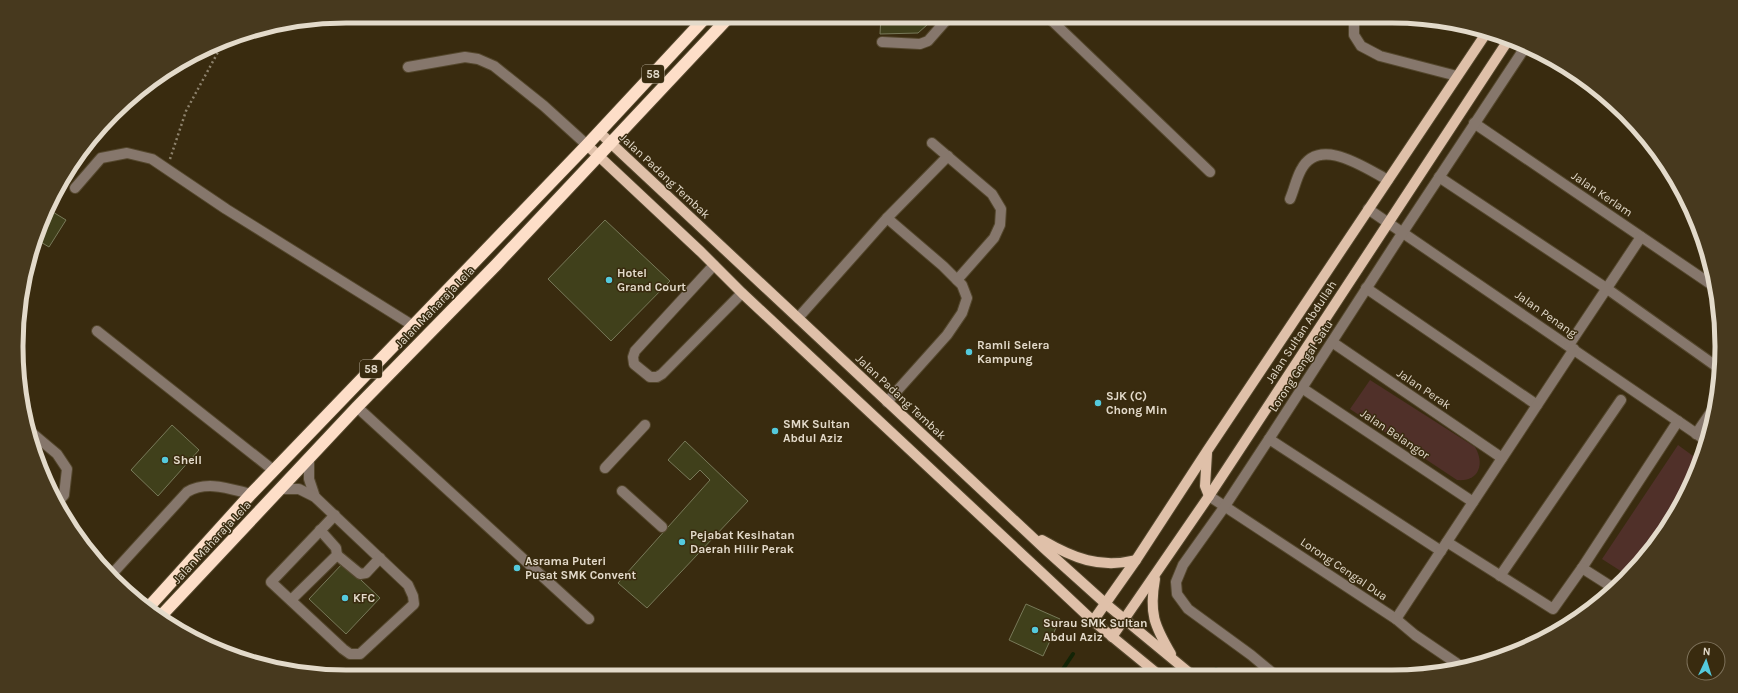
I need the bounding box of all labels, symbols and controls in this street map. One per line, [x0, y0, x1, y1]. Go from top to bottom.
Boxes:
road number: 58 [642, 65, 664, 83]
street label: Jalan Padang Tembak [617, 131, 713, 222]
street label: Jalan Kerlam [1569, 168, 1635, 220]
street label: Jalan Maharaja Lela [392, 263, 478, 351]
place label: Hotel Grand Court [617, 266, 686, 294]
marker: Hotel Grand Court [604, 275, 614, 285]
street label: Jalan Sultan Abdullah [1263, 278, 1339, 386]
street label: Jalan Penang [1512, 288, 1580, 341]
street label: Lorong Gengal Satu [1266, 318, 1336, 414]
place label: Ramli Selera Kampung [977, 338, 1050, 366]
marker: Ramli Selera Kampung [964, 347, 974, 357]
street label: Jalan Padang Tembak [853, 352, 949, 443]
road number: 58 [360, 360, 382, 378]
street label: Jalan Perak [1394, 366, 1454, 412]
place label: SJK (C) Chong Min [1106, 389, 1167, 417]
marker: SJK (C) Chong Min [1093, 398, 1103, 408]
street label: Jalan Belangor [1358, 406, 1433, 463]
place label: SMK Sultan Abdul Aziz [783, 417, 850, 445]
marker: SMK Sultan Abdul Aziz [770, 426, 780, 436]
place label: Shell [173, 453, 202, 467]
marker: Shell [160, 455, 170, 465]
street label: Jalan Maharaja Lela [170, 498, 254, 586]
place label: Pejabat Kesihatan Daerah Hilir Perak [690, 528, 795, 556]
street label: Lorong Cengal Dua [1298, 535, 1390, 603]
marker: Pejabat Kesihatan Daerah Hilir Perak [677, 537, 687, 547]
place label: Asrama Puteri Pusat SMK Convent [525, 554, 637, 582]
marker: Asrama Puteri Pusat SMK Convent [512, 563, 522, 573]
place label: KFC [353, 591, 375, 605]
marker: KFC [340, 593, 350, 603]
place label: Surau SMK Sultan Abdul Aziz [1043, 616, 1148, 644]
marker: Surau SMK Sultan Abdul Aziz [1030, 625, 1040, 635]
north arrow [1686, 641, 1726, 681]
text: N [1702, 645, 1711, 658]

